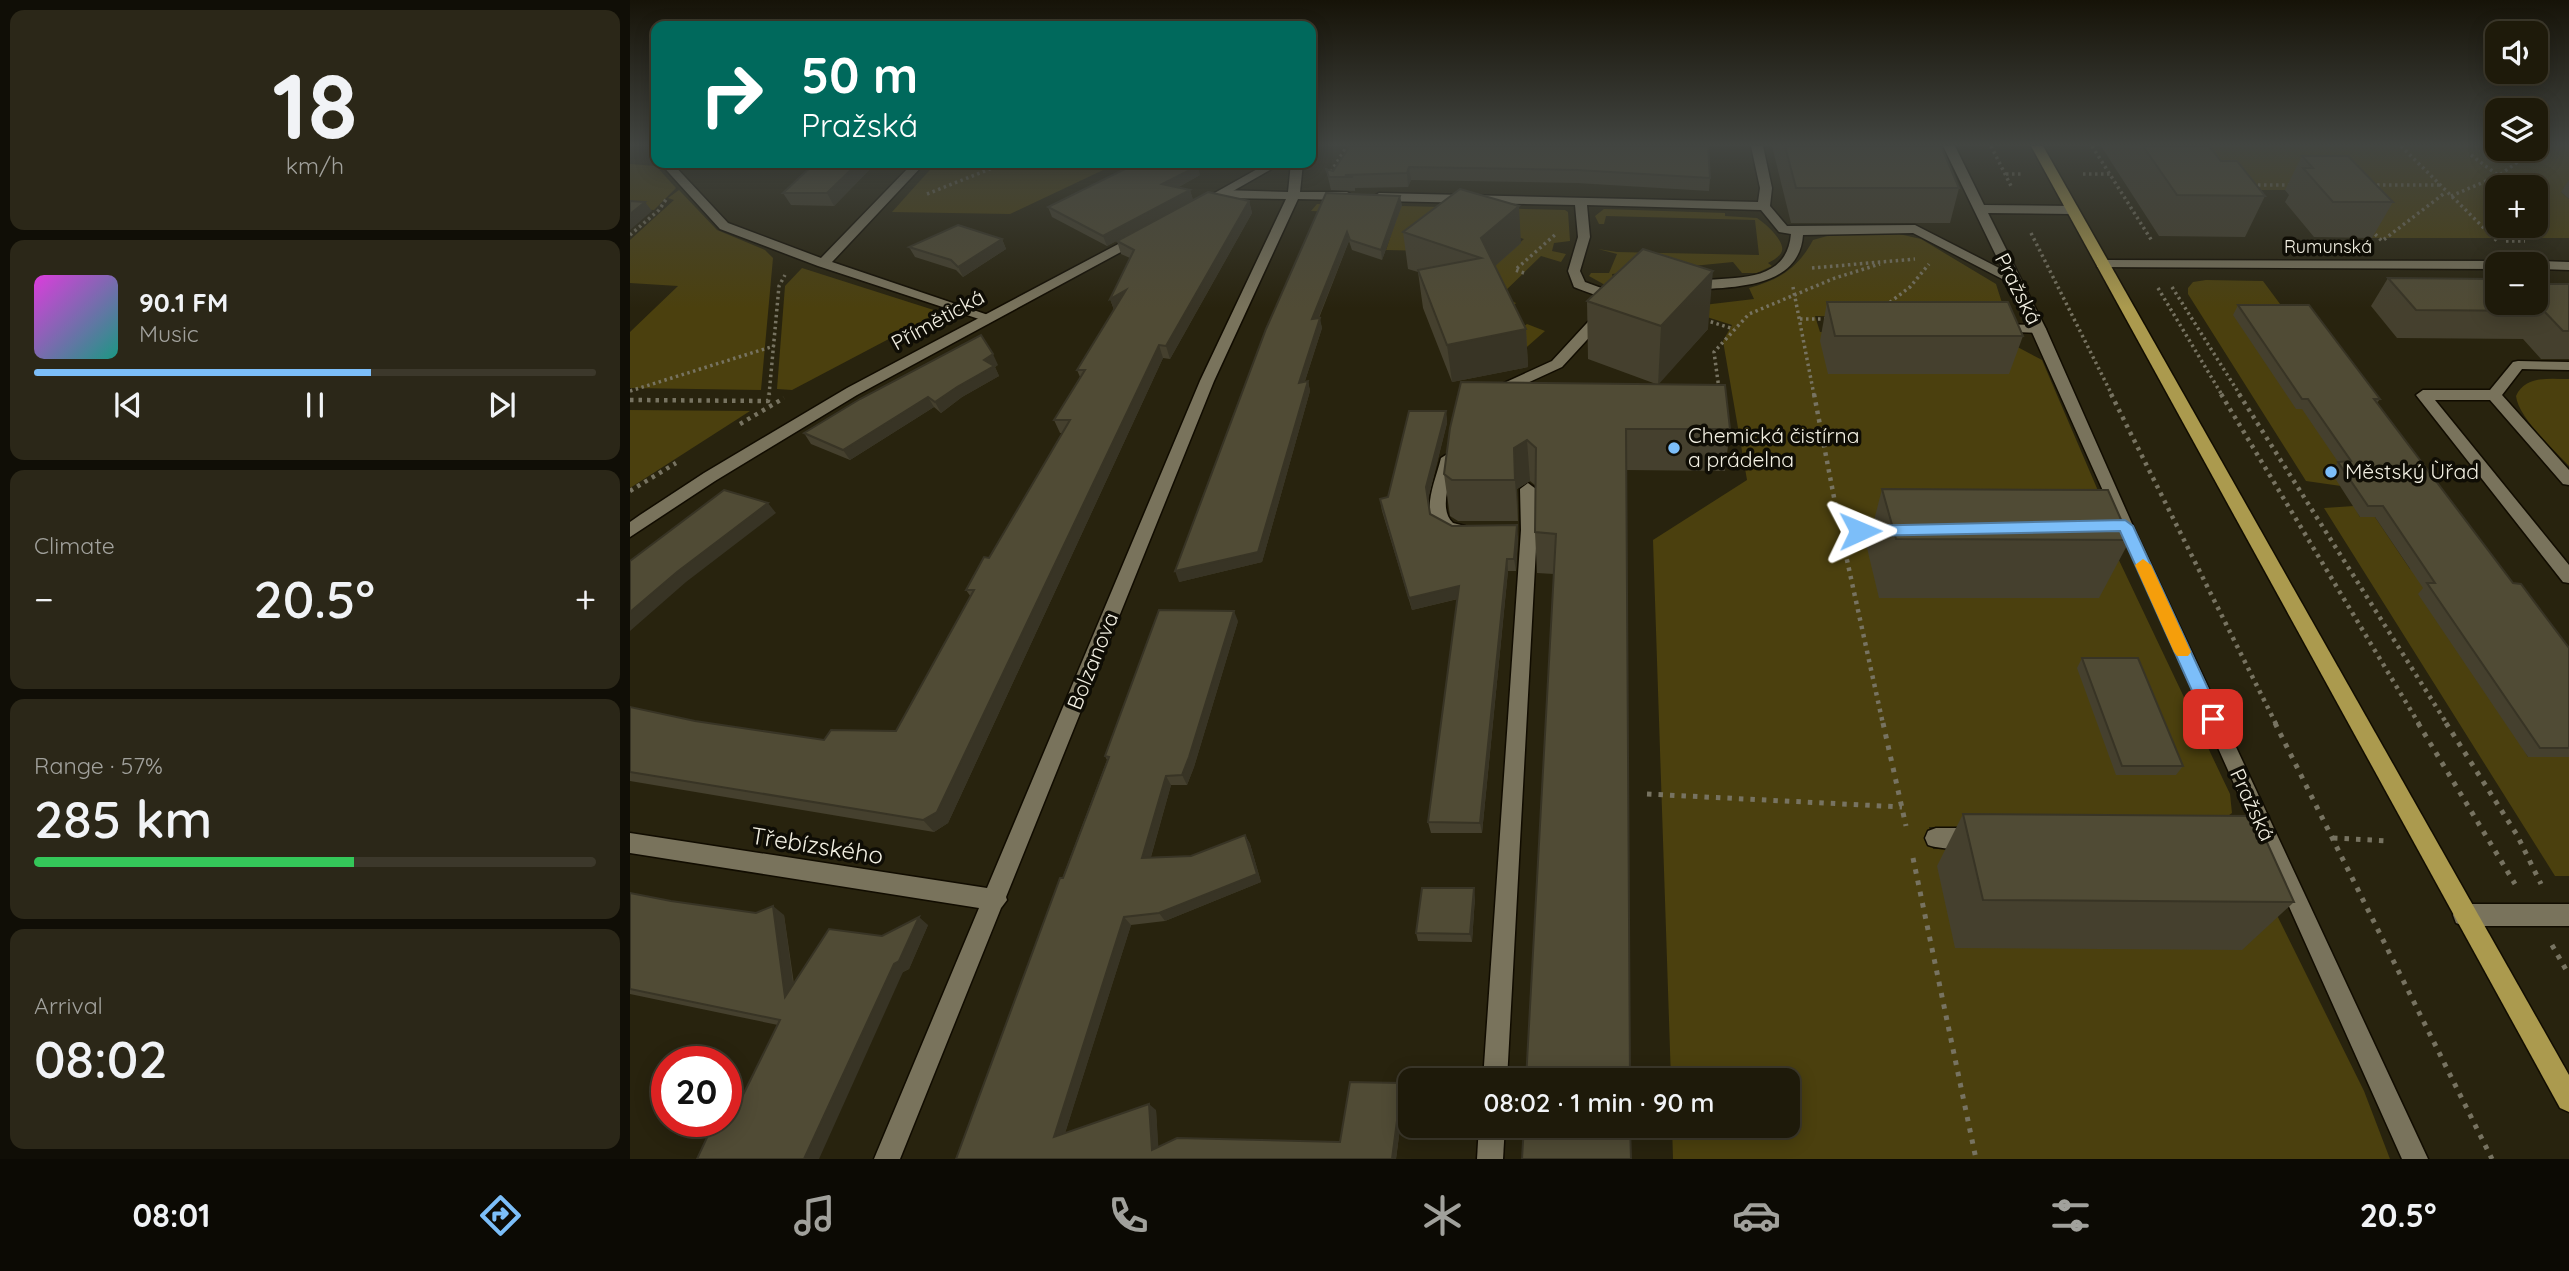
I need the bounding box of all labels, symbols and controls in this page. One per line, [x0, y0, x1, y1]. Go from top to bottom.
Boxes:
map controls [2485, 21, 2548, 315]
button: sound [2485, 21, 2548, 84]
text: 50 m [801, 44, 918, 105]
text: 18 [272, 48, 358, 162]
icon: right [686, 49, 777, 140]
button: layers [2485, 98, 2548, 161]
text: Pražská [801, 105, 918, 145]
text: km/h [286, 151, 344, 180]
button: + [2485, 175, 2548, 238]
street label: Rumunská [2284, 235, 2372, 258]
street label: Pražská [1990, 248, 2048, 329]
button: − [2485, 252, 2548, 315]
street label: Přímětická [886, 283, 989, 355]
text: 90.1 FM [139, 286, 228, 319]
text: Music [139, 319, 199, 348]
icon: previous [109, 386, 147, 424]
icon: pause [296, 386, 334, 424]
icon: next [483, 386, 521, 424]
place label: Chemická čistírna a prádelna [1688, 422, 1859, 472]
marker: Chemická čistírna a prádelna [1666, 440, 1682, 456]
place label: Městský Ùřad [2345, 458, 2479, 484]
marker: Městský Ùřad [2323, 464, 2339, 480]
position arrow [1823, 494, 1897, 568]
text: Climate [34, 531, 115, 560]
text: 20.5° [253, 566, 375, 631]
text: − [34, 575, 54, 623]
text: + [575, 575, 596, 623]
street label: Bolzanova [1061, 608, 1123, 713]
pin [2183, 689, 2243, 749]
icon: arrive [2194, 700, 2232, 738]
text: Range · 57% [34, 751, 163, 780]
street label: Pražská [2225, 764, 2281, 845]
text: 285 km [34, 786, 212, 851]
street label: Třebízského [749, 820, 886, 870]
text: Arrival [34, 991, 103, 1020]
text: 08:02 [34, 1026, 168, 1091]
speed limit sign: 20 [651, 1046, 742, 1137]
text: 08:02 · 1 min · 90 m [1484, 1086, 1714, 1119]
icon: directions [476, 1191, 525, 1240]
icon: music [790, 1191, 839, 1240]
icon: phone [1104, 1191, 1153, 1240]
icon: climate [1418, 1191, 1467, 1240]
icon: car [1732, 1191, 1781, 1240]
icon: filters [2046, 1191, 2095, 1240]
text: 08:01 [133, 1195, 211, 1235]
text: 20.5° [2360, 1195, 2436, 1235]

